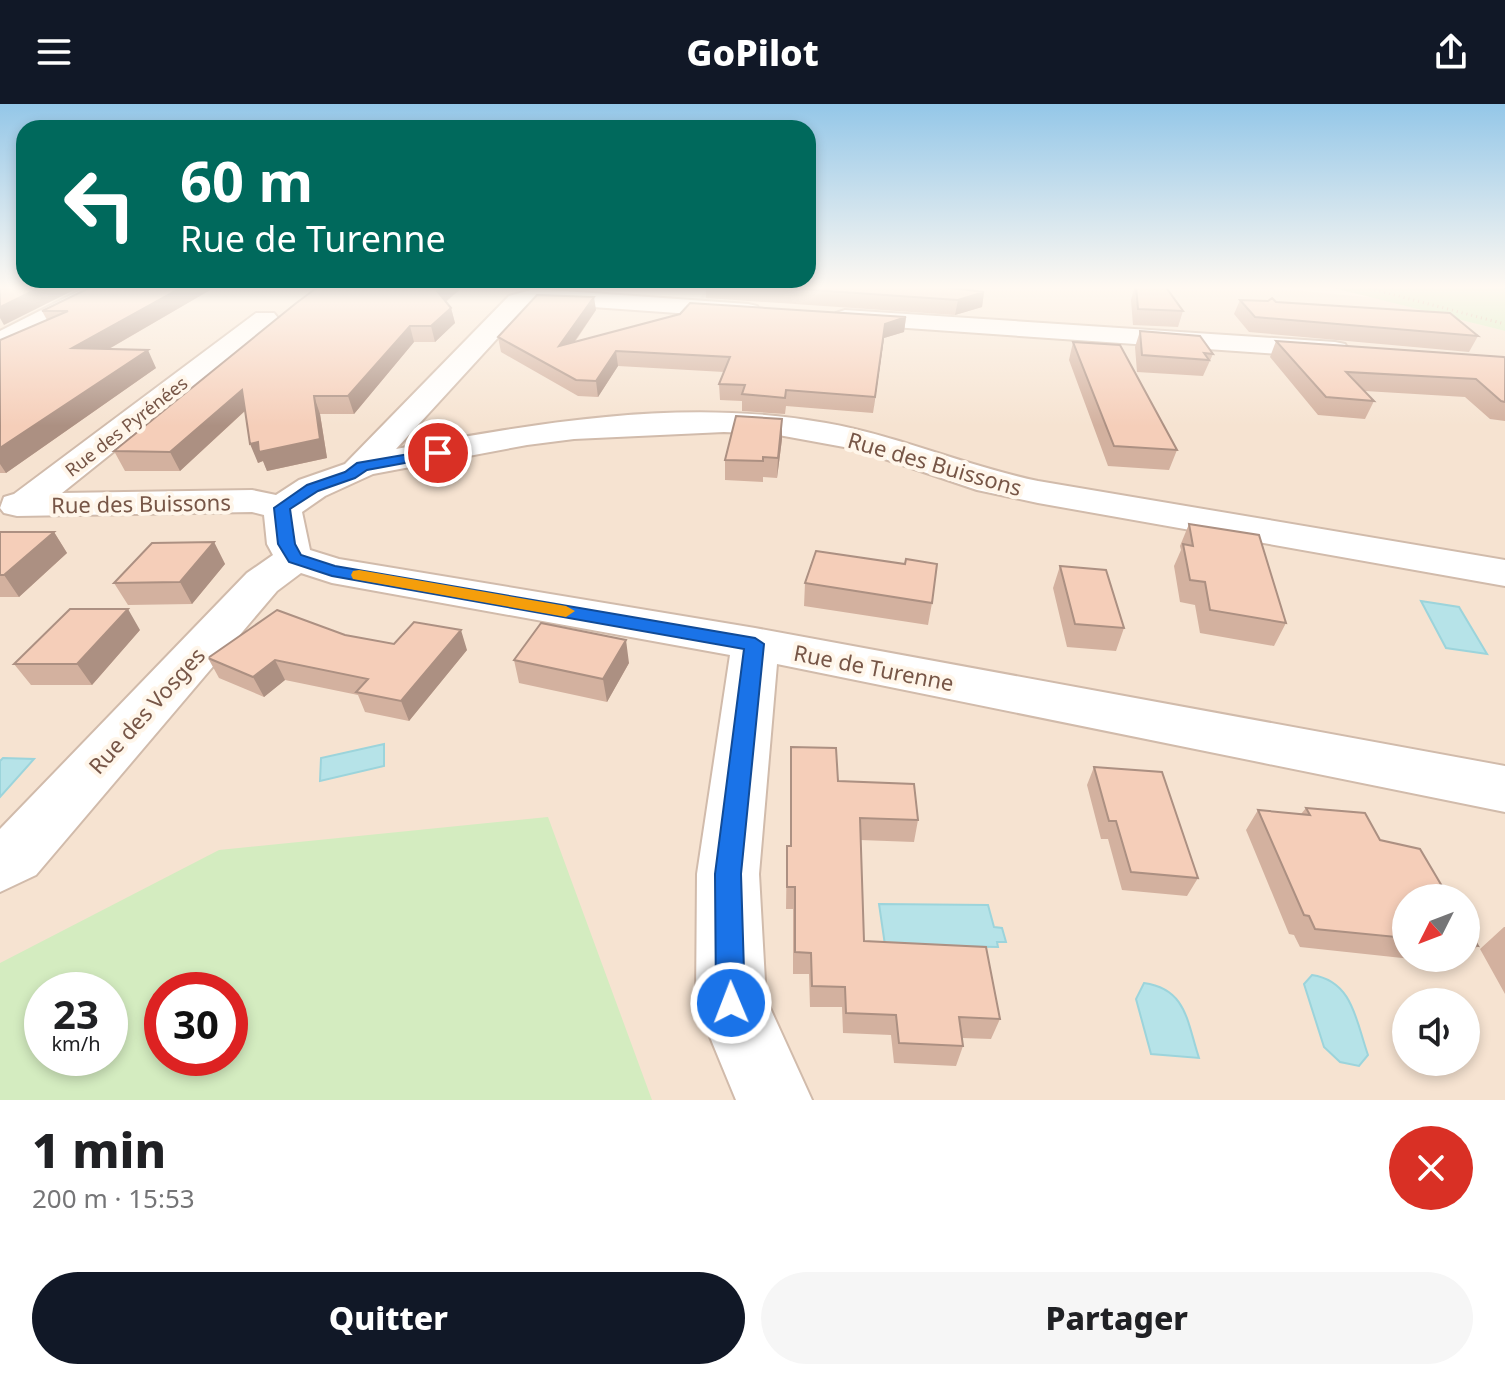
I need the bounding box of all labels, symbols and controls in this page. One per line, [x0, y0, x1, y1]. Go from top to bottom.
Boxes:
text: GoPilot [686, 28, 819, 77]
icon: menu [32, 30, 76, 74]
icon: share [1429, 30, 1473, 74]
text: 60 m [180, 142, 313, 218]
icon: left [48, 152, 152, 256]
text: Rue de Turenne [180, 214, 446, 263]
street label: Rue des Pyrénées [60, 371, 192, 481]
pin [404, 419, 472, 487]
street label: Rue des Buissons [844, 424, 1026, 502]
icon: arrive [416, 431, 460, 475]
street label: Rue des Buissons [51, 486, 231, 520]
street label: Rue de Turenne [791, 637, 957, 697]
street label: Rue des Vosges [81, 640, 211, 780]
north arrow [1392, 884, 1480, 972]
map controls [1392, 884, 1480, 1076]
position arrow [689, 961, 773, 1045]
speed limit sign: 30 [144, 972, 248, 1076]
text: 23 [53, 986, 99, 1041]
button: sound [1392, 988, 1480, 1076]
text: km/h [51, 1030, 101, 1057]
text: 1 min [32, 1117, 166, 1182]
button: close [1389, 1126, 1473, 1210]
text: 200 m · 15:53 [32, 1180, 195, 1216]
button: Quitter [32, 1272, 745, 1364]
button: Partager [761, 1272, 1473, 1364]

